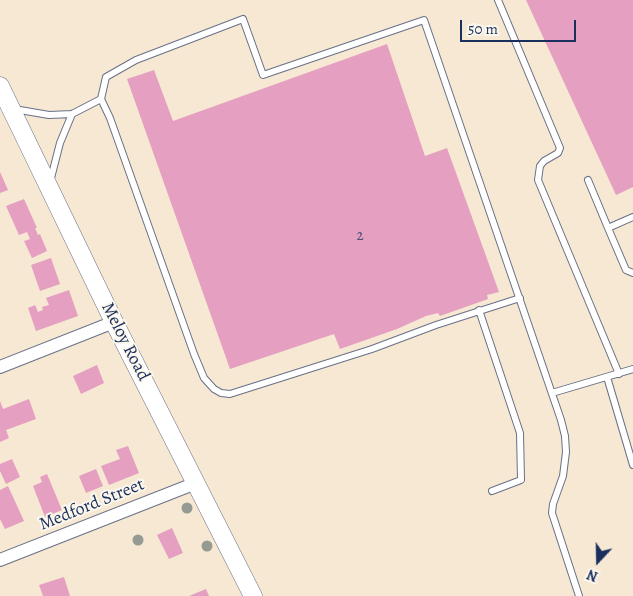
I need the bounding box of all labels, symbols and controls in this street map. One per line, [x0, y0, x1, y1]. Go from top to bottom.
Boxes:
scale bar [463, 10, 579, 42]
text: 50 m [468, 19, 498, 39]
house number: 2 [356, 227, 364, 245]
street label: Meloy Road [96, 299, 154, 385]
street label: Medford Street [36, 474, 148, 536]
north arrow [573, 536, 623, 586]
text: N [584, 565, 601, 586]

